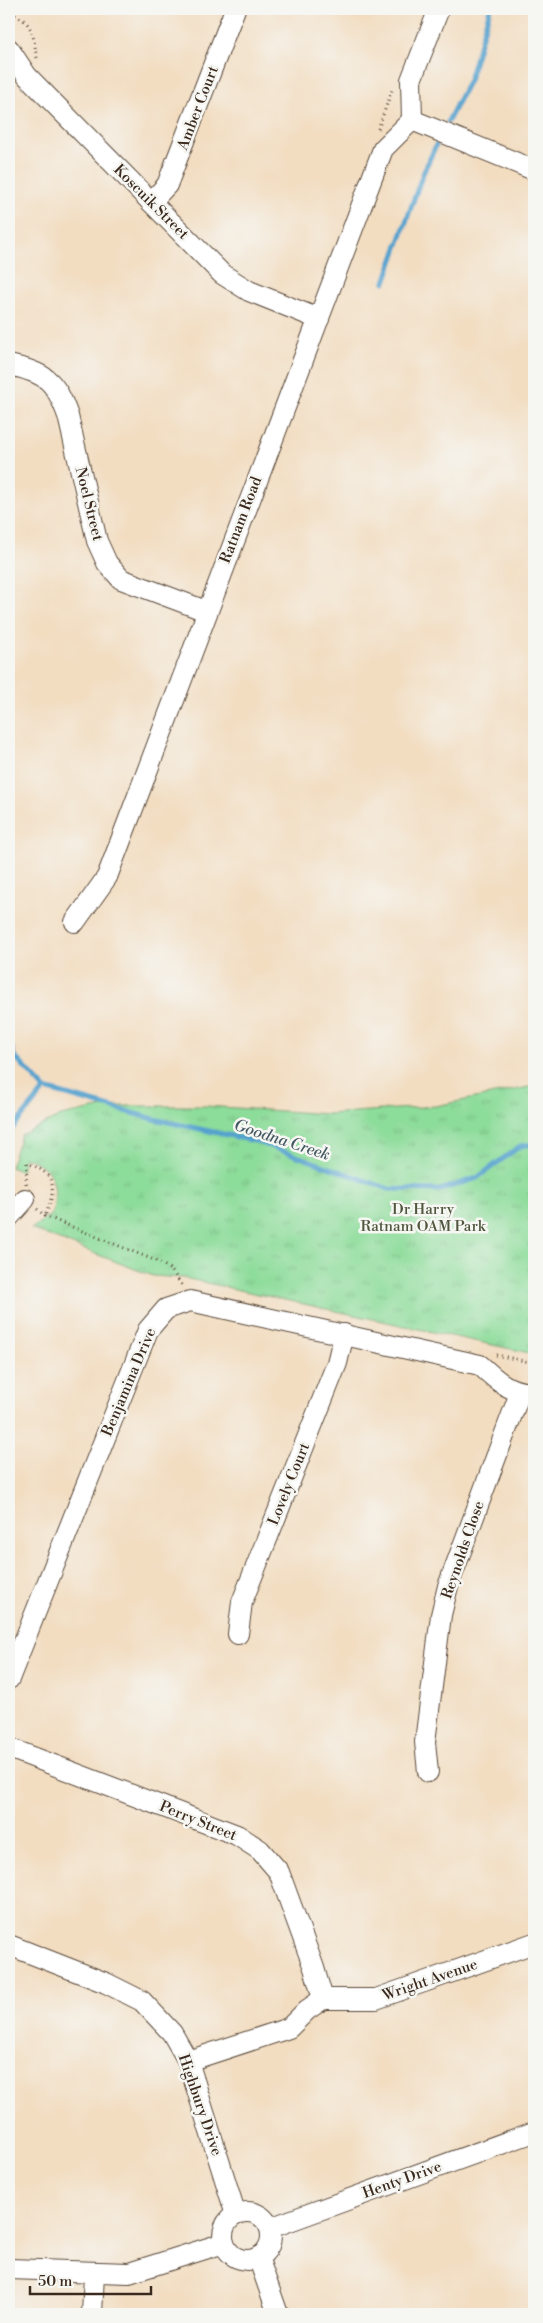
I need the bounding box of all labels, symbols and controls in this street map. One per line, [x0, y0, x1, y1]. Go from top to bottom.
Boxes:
street label: Amber Court [173, 63, 223, 154]
street label: Koscuik Street [109, 160, 193, 244]
street label: Noel Street [71, 465, 107, 543]
street label: Ratnam Road [216, 474, 266, 566]
water label: Goodna Creek [232, 1115, 332, 1165]
park label: Dr Harry Ratnam OAM Park [360, 1200, 487, 1236]
street label: Benjamina Drive [97, 1325, 160, 1440]
street label: Lovely Court [264, 1439, 314, 1528]
street label: Reynolds Close [437, 1499, 489, 1601]
street label: Perry Street [157, 1797, 240, 1845]
street label: Wright Avenue [379, 1955, 480, 2005]
street label: Highbury Drive [174, 2052, 226, 2158]
street label: Henty Drive [360, 2157, 444, 2203]
scale bar [30, 2263, 151, 2295]
text: 50 m [38, 2272, 72, 2291]

